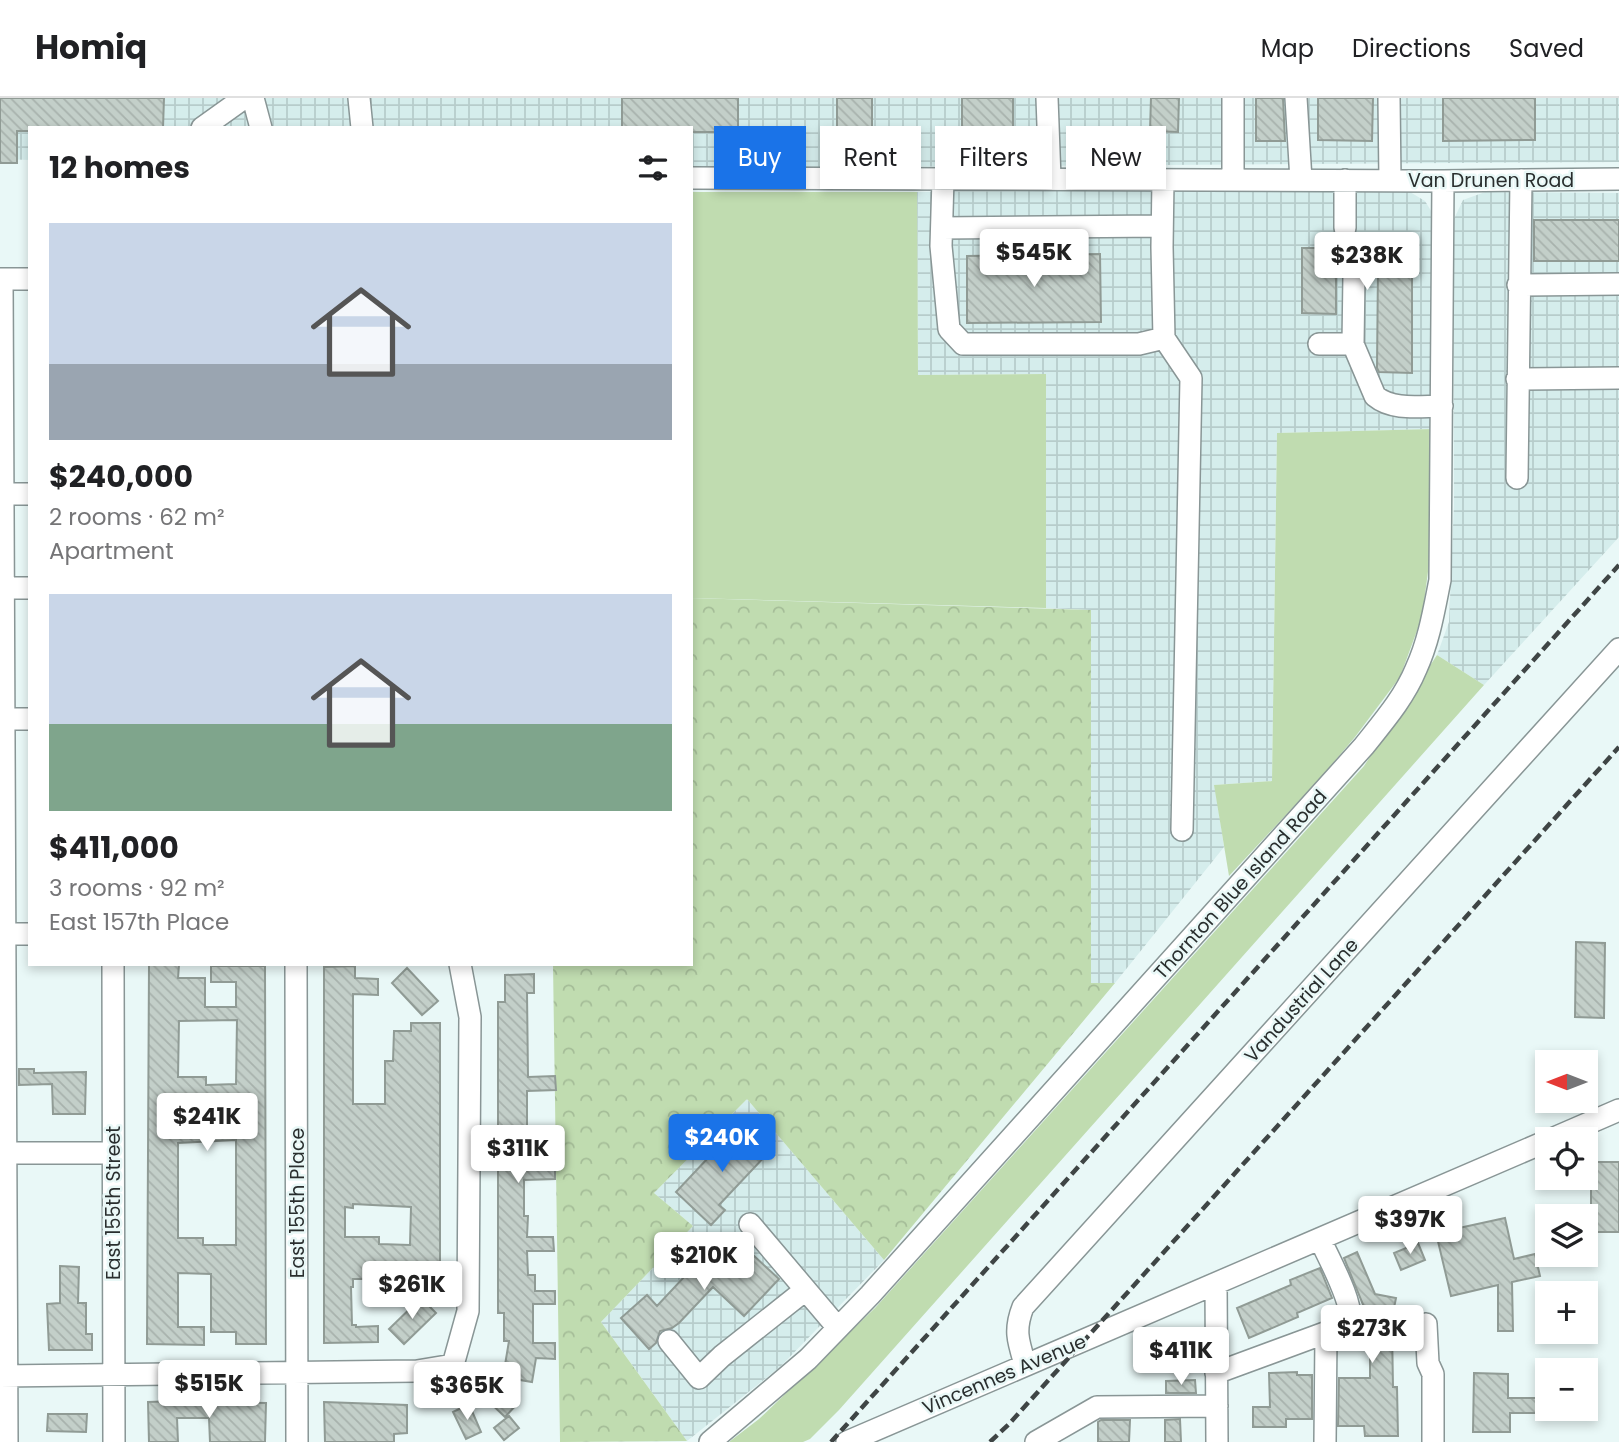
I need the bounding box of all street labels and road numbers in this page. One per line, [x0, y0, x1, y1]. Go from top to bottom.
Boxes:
street label: Van Drunen Road [1408, 167, 1574, 194]
street label: Thornton Blue Island Road [1148, 783, 1333, 985]
street label: Vandustrial Lane [1238, 932, 1365, 1068]
street label: East 155th Street [100, 1126, 127, 1280]
street label: East 155th Place [284, 1128, 311, 1278]
street label: Vincennes Avenue [918, 1328, 1090, 1421]

